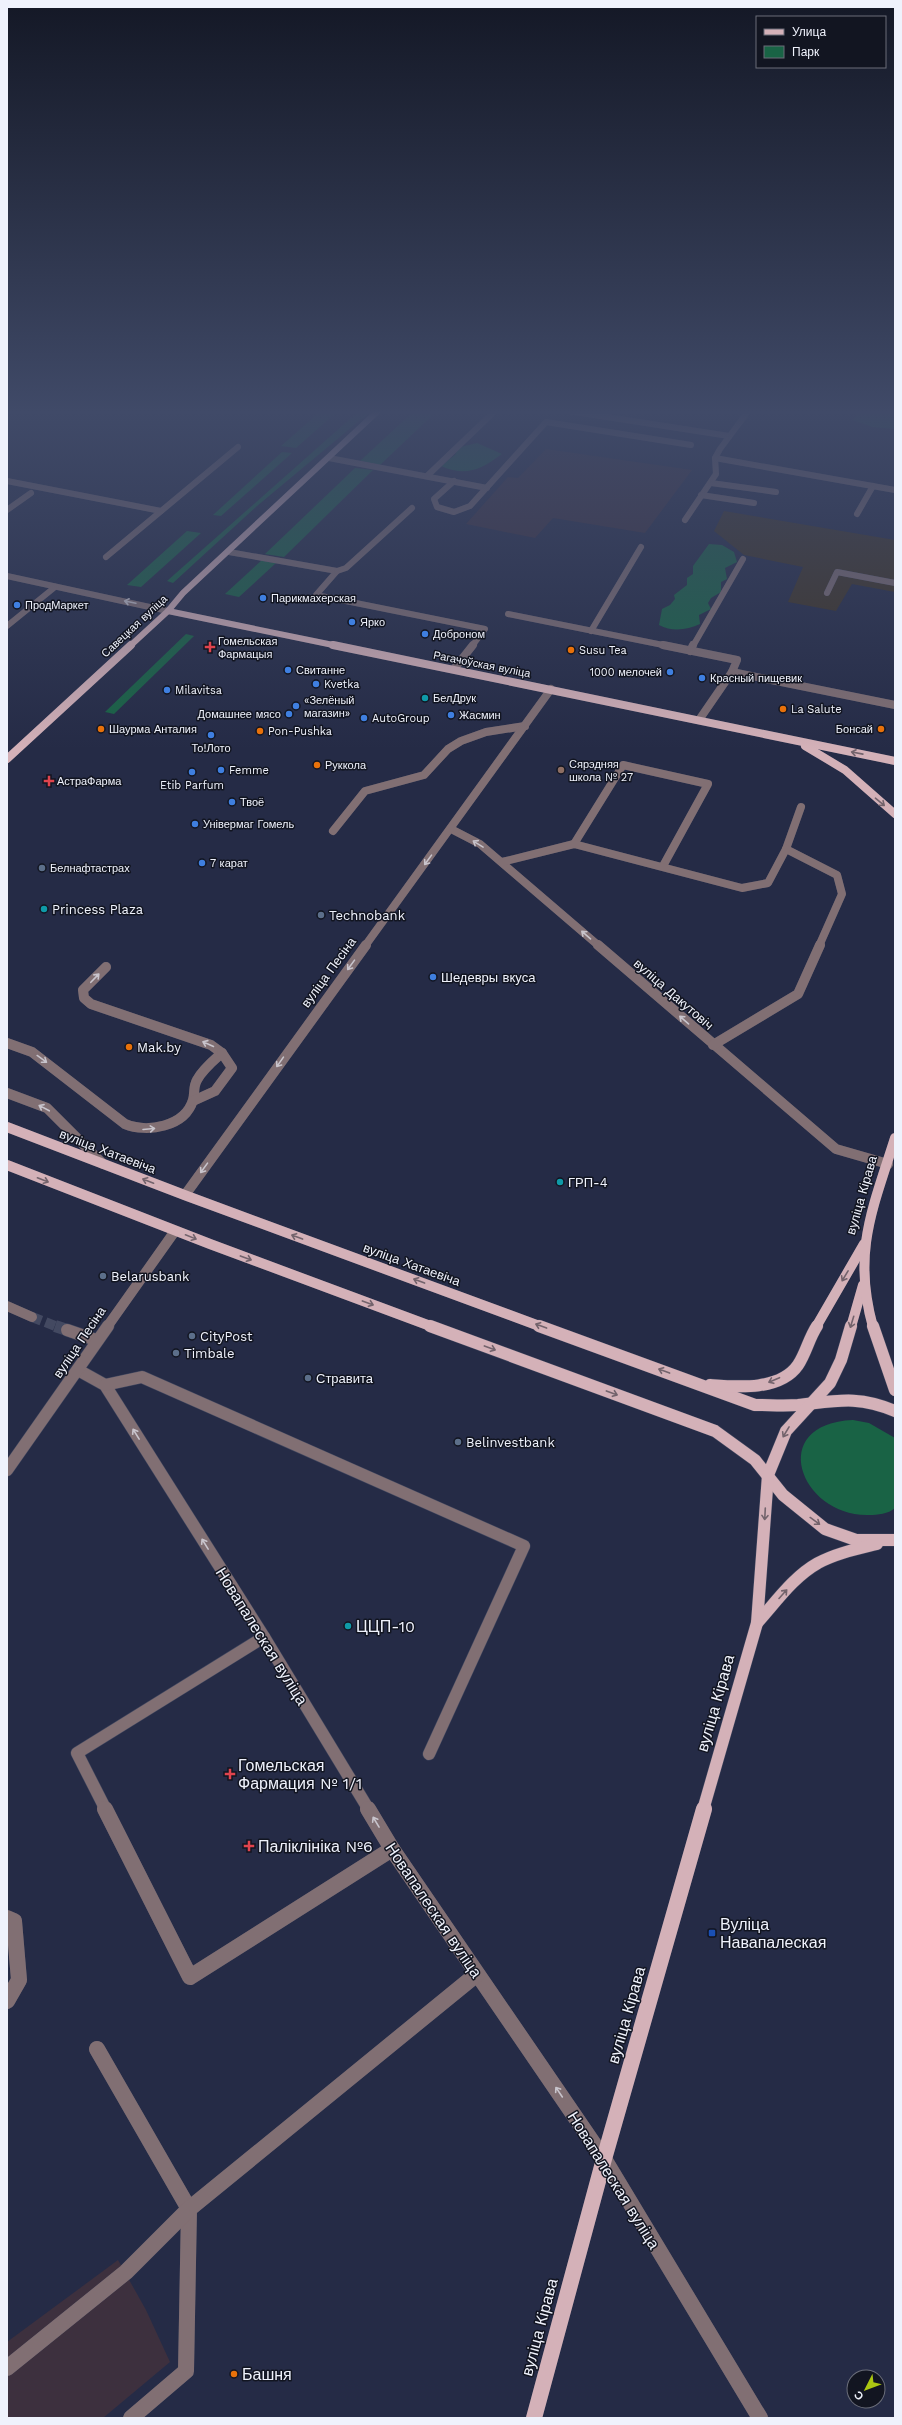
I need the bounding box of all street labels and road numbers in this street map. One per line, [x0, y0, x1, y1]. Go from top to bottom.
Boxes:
street label: Савецкая вуліца [99, 592, 171, 660]
street label: Рагачоўская вуліца [432, 649, 532, 680]
street label: вуліца Песіна [298, 934, 359, 1010]
street label: вуліца Дакутовіч [631, 956, 716, 1033]
street label: вуліца Хатаевіча [57, 1126, 159, 1177]
street label: вуліца Кірава [843, 1153, 880, 1236]
street label: вуліца Хатаевіча [361, 1240, 463, 1289]
street label: вуліца Песіна [50, 1303, 109, 1381]
street label: Новапалеская вуліца [211, 1564, 312, 1709]
street label: вуліца Кірава [693, 1652, 738, 1754]
street label: Новапалеская вуліца [381, 1839, 486, 1981]
street label: вуліца Кірава [604, 1964, 649, 2066]
street label: Новапалеская вуліца [563, 2108, 664, 2253]
street label: вуліца Кірава [517, 2276, 562, 2378]

